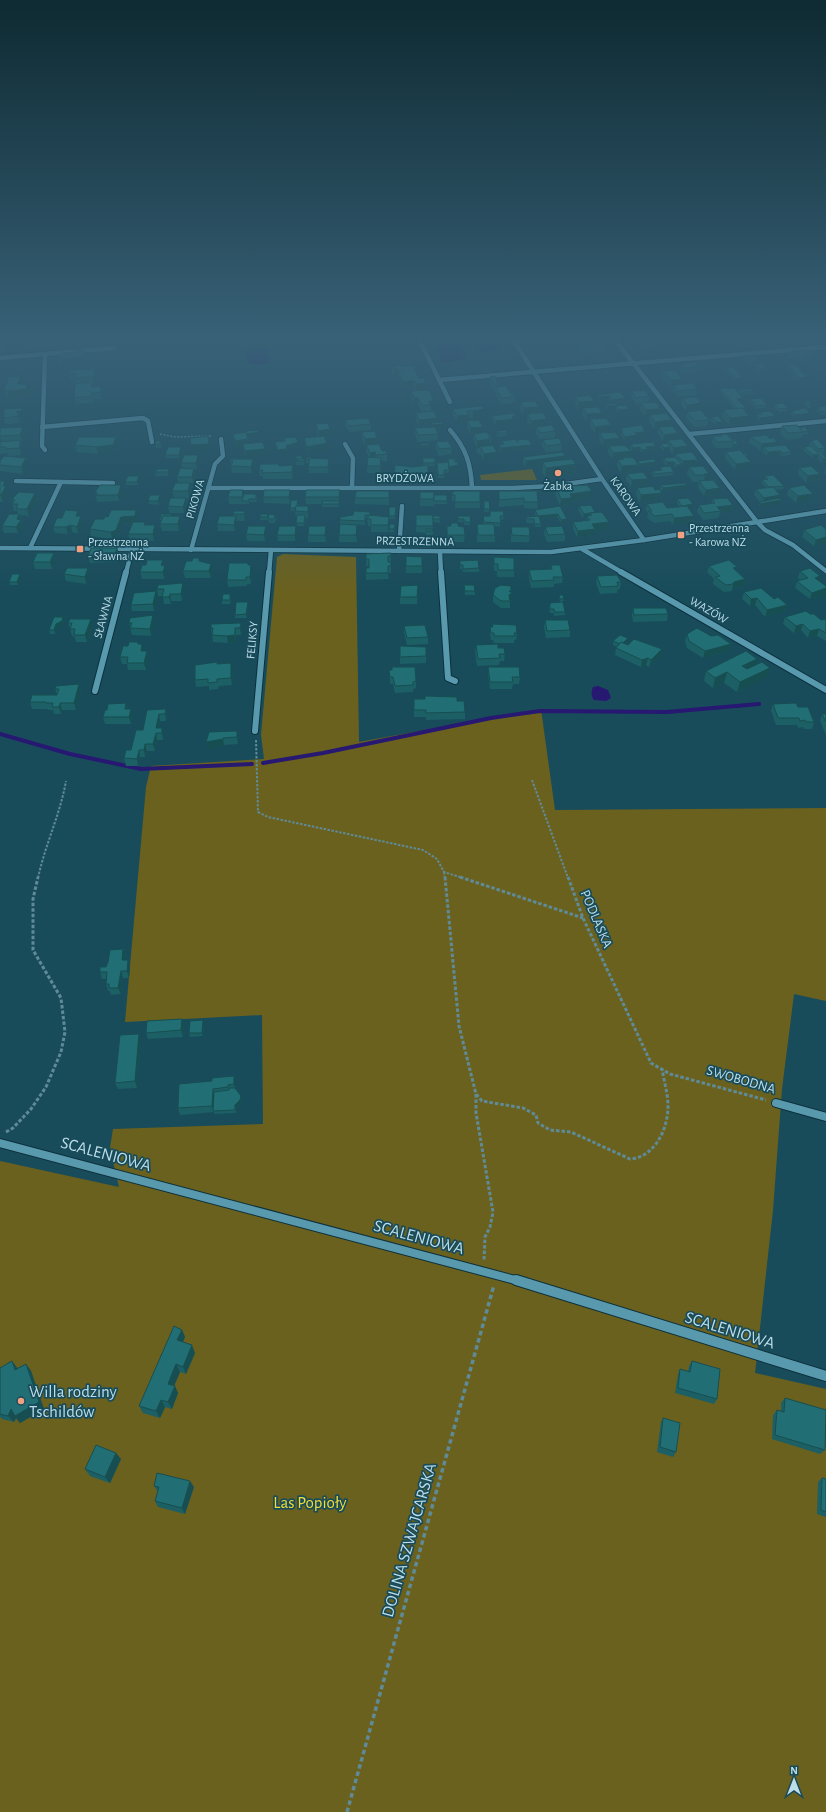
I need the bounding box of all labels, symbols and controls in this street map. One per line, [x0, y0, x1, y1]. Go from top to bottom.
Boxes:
marker: Żabka [553, 468, 563, 478]
street label: BRYDŻOWA [376, 471, 434, 484]
street label: KAROWA [608, 474, 644, 518]
street label: PIKOWA [184, 478, 206, 520]
place label: Żabka [544, 479, 573, 492]
place label: Przestrzenna - Karowa NŻ [689, 522, 750, 548]
marker: Przestrzenna - Karowa NŻ [676, 530, 686, 540]
street label: PRZESTRZENNA [376, 534, 454, 548]
place label: Przestrzenna - Sławna NŻ [88, 536, 149, 562]
marker: Przestrzenna - Sławna NŻ [75, 544, 85, 554]
street label: WAZÓW [688, 593, 731, 626]
street label: SŁAWNA [92, 594, 114, 639]
street label: FELIKSY [244, 620, 260, 659]
street label: PODLASKA [578, 888, 614, 950]
street label: SWOBODNA [705, 1064, 777, 1096]
street label: SCALENIOWA [59, 1134, 153, 1174]
street label: SCALENIOWA [372, 1217, 466, 1257]
street label: SCALENIOWA [683, 1308, 777, 1352]
place label: Willa rodziny Tschildów [29, 1383, 118, 1420]
marker: Willa rodziny Tschildów [16, 1396, 26, 1406]
street label: DOLINA SZWAJCARSKA [379, 1461, 439, 1619]
park label: Las Popioły [273, 1494, 347, 1512]
north arrow [774, 1760, 814, 1800]
text: N [790, 1765, 798, 1776]

